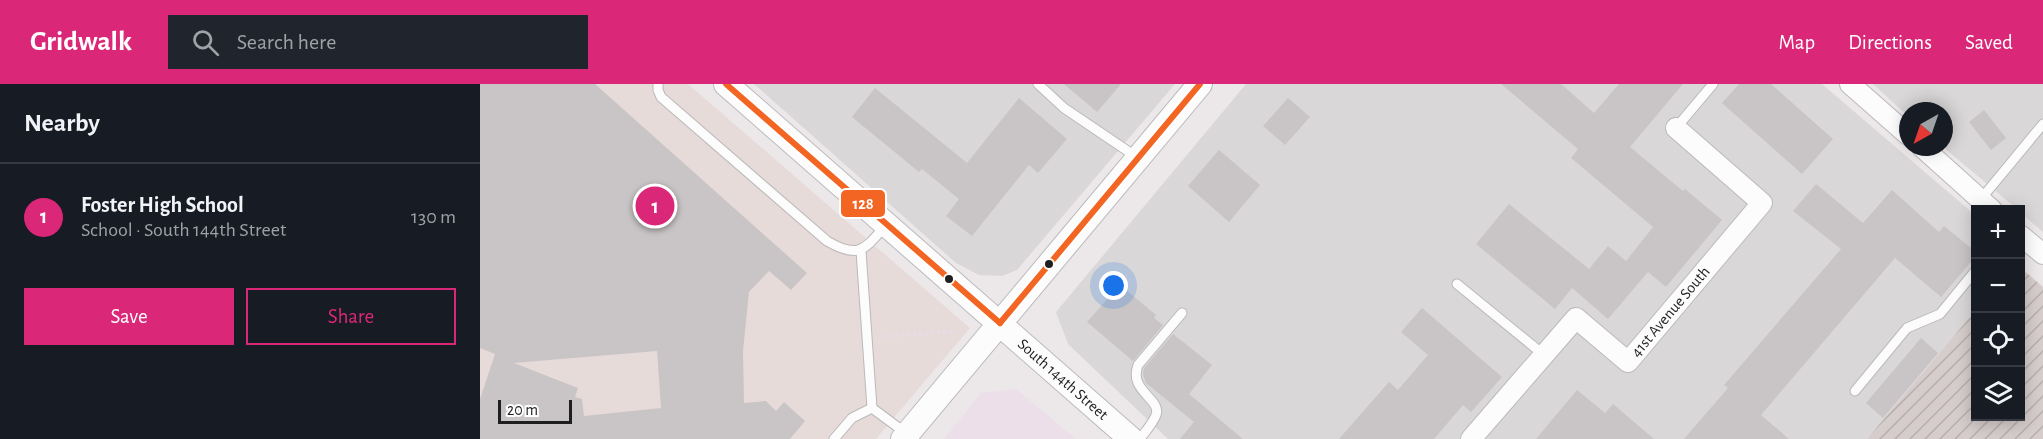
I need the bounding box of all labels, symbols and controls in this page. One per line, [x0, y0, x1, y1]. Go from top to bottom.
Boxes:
search box [168, 15, 588, 69]
icon: search [189, 26, 222, 59]
text: Gridwalk [30, 28, 132, 56]
text: Search here [237, 31, 336, 53]
text: Map [1779, 32, 1815, 53]
text: Directions [1848, 32, 1932, 53]
text: Saved [1965, 32, 2013, 53]
north arrow [1899, 102, 1953, 156]
text: Nearby [24, 110, 100, 136]
pin: 1 [636, 184, 675, 228]
line badge: 128 [840, 189, 886, 218]
text: Foster High School [81, 194, 244, 216]
text: 128 [852, 196, 874, 212]
map controls [1971, 205, 2025, 421]
button: + [1971, 205, 2025, 259]
text: 1 [40, 207, 47, 227]
text: 130 m [411, 207, 456, 227]
text: School · South 144th Street [81, 220, 286, 240]
unlabelled marker [1043, 258, 1055, 270]
button: − [1971, 259, 2025, 313]
street label: 41st Avenue South [1628, 263, 1713, 360]
your location [1099, 271, 1128, 300]
unlabelled marker [943, 273, 955, 285]
button: Save [24, 288, 234, 345]
button: Share [246, 288, 456, 345]
button: locate [1971, 313, 2025, 367]
street label: South 144th Street [1015, 336, 1111, 423]
button: layers [1971, 367, 2025, 421]
scale bar [498, 397, 572, 424]
text: 20 m [507, 402, 538, 418]

